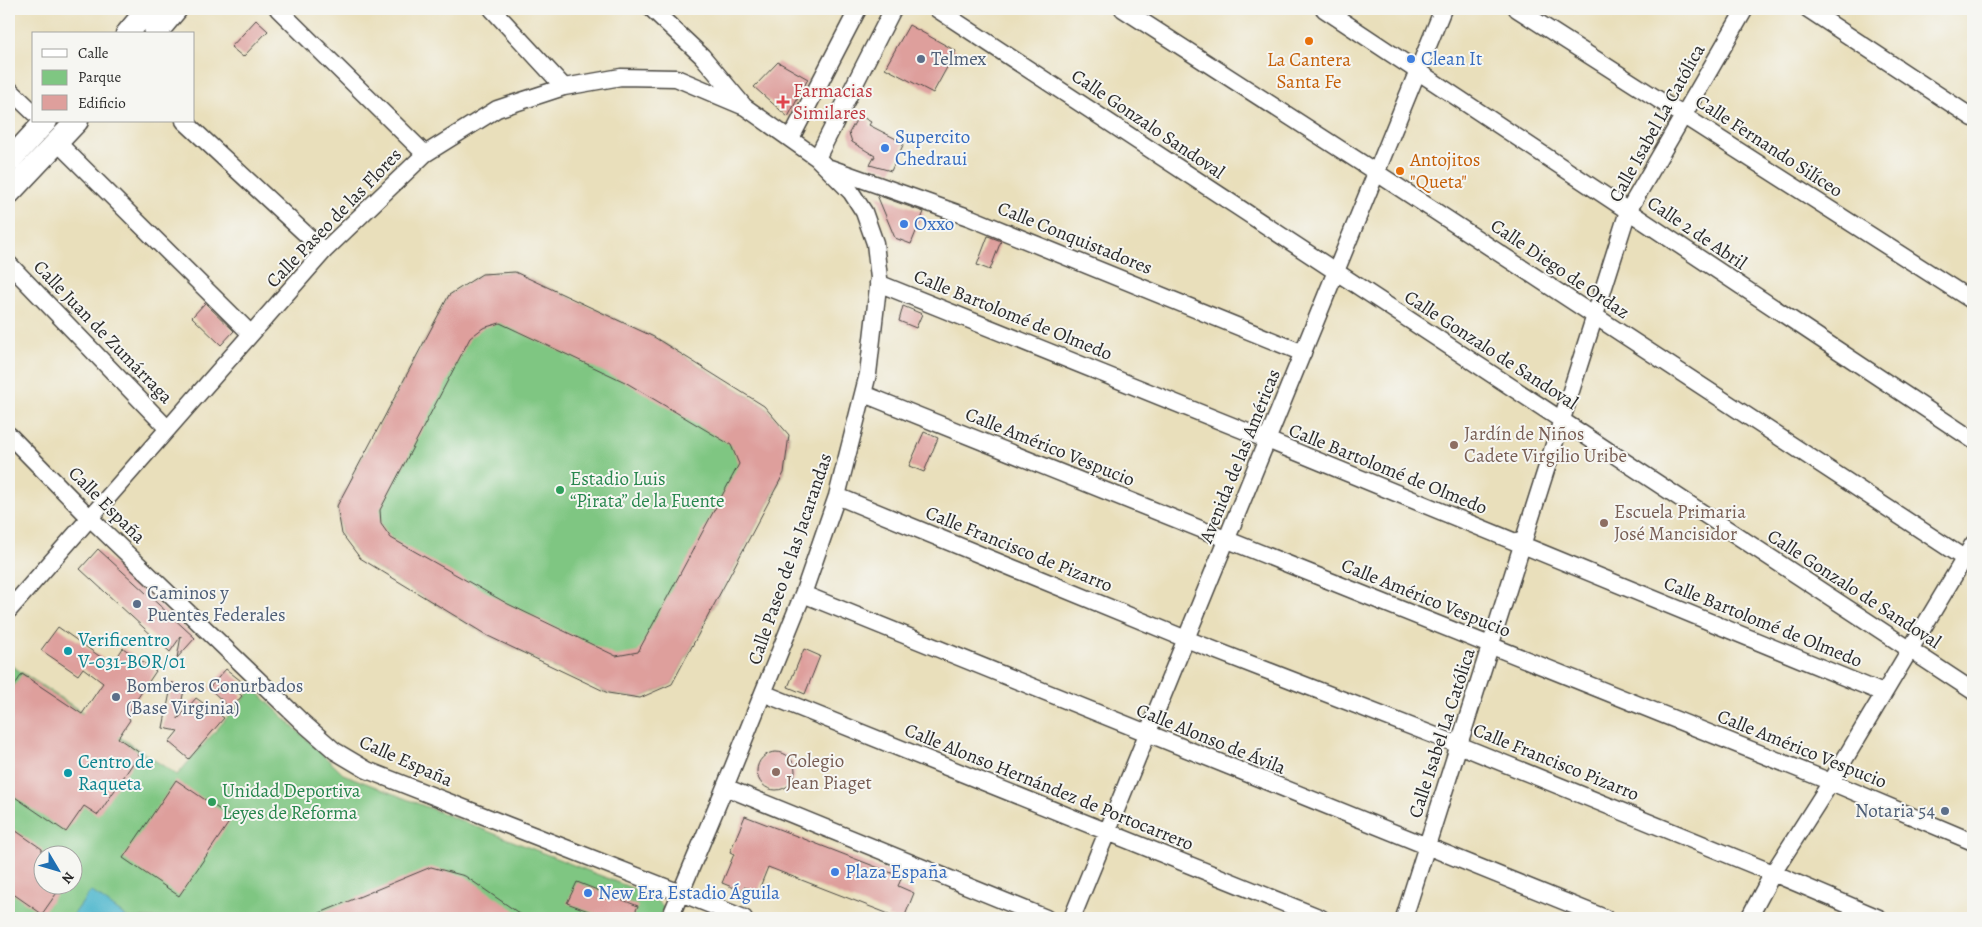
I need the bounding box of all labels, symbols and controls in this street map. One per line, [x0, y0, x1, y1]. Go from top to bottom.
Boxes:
legend [32, 32, 195, 122]
marker: La Cantera Santa Fe [1303, 35, 1315, 47]
street label: Calle Isabel La Católica [1603, 39, 1711, 207]
text: Calle [78, 43, 109, 63]
place label: Telmex [931, 46, 986, 72]
place label: Clean It [1421, 46, 1482, 72]
place label: La Cantera Santa Fe [1267, 47, 1351, 95]
marker: Telmex [915, 53, 927, 65]
marker: Clean It [1405, 53, 1417, 65]
street label: Calle Gonzalo Sandoval [1066, 63, 1230, 185]
text: Parque [78, 67, 121, 87]
place label: Farmacias Similares [793, 78, 873, 126]
street label: Calle Fernando Silíceo [1690, 89, 1848, 203]
text: Edificio [78, 93, 126, 113]
marker: Farmacias Similares [777, 96, 789, 108]
place label: Supercito Chedraui [895, 124, 970, 172]
street label: Calle Paseo de las Flores [260, 142, 408, 294]
marker: Supercito Chedraui [879, 142, 891, 154]
place label: Antojitos "Queta" [1409, 147, 1480, 195]
marker: Antojitos "Queta" [1394, 165, 1406, 177]
street label: Calle 2 de Abril [1642, 190, 1752, 276]
street label: Calle Conquistadores [994, 195, 1156, 281]
place label: Oxxo [914, 211, 954, 237]
street label: Calle Diego de Ordaz [1485, 213, 1635, 325]
marker: Oxxo [898, 218, 910, 230]
street label: Calle Juan de Zumárraga [27, 254, 179, 410]
street label: Calle Bartolomé de Olmedo [910, 263, 1116, 367]
street label: Calle Gonzalo de Sandoval [1399, 284, 1583, 416]
street label: Avenida de las Américas [1193, 365, 1287, 548]
street label: Calle Américo Vespucio [961, 401, 1139, 493]
street label: Calle Bartolomé de Olmedo [1285, 417, 1491, 521]
place label: Jardín de Niños Cadete Virgilio Uribe [1464, 421, 1627, 469]
marker: Jardín de Niños Cadete Virgilio Uribe [1448, 439, 1460, 451]
street label: Calle Paseo de las Jacarandas [742, 450, 838, 668]
street label: Calle España [63, 461, 151, 549]
place label: Estadio Luis “Pirata” de la Fuente [570, 466, 725, 514]
marker: Estadio Luis “Pirata” de la Fuente [554, 484, 566, 496]
place label: Escuela Primaria José Mancisidor [1614, 499, 1746, 547]
street label: Calle Francisco de Pizarro [922, 500, 1116, 598]
marker: Escuela Primaria José Mancisidor [1598, 517, 1610, 529]
street label: Calle Gonzalo de Sandoval [1762, 523, 1946, 655]
street label: Calle Américo Vespucio [1337, 552, 1515, 644]
street label: Calle Bartolomé de Olmedo [1660, 570, 1866, 674]
place label: Caminos y Puentes Federales [147, 580, 286, 628]
marker: Caminos y Puentes Federales [131, 598, 143, 610]
place label: Verificentro V-031-BOR/01 [77, 627, 186, 675]
marker: Verificentro V-031-BOR/01 [62, 645, 74, 657]
street label: Calle Isabel La Católica [1402, 645, 1482, 821]
place label: Bomberos Conurbados (Base Virginia) [126, 673, 303, 721]
marker: Bomberos Conurbados (Base Virginia) [110, 691, 122, 703]
street label: Calle Alonso de Ávila [1132, 697, 1290, 781]
street label: Calle Américo Vespucio [1713, 703, 1891, 795]
street label: Calle Alonso Hernández de Portocarrero [901, 717, 1197, 857]
street label: Calle Francisco Pizarro [1469, 717, 1643, 807]
street label: Calle España [355, 729, 457, 793]
place label: Colegio Jean Piaget [786, 748, 872, 796]
place label: Centro de Raqueta [78, 749, 154, 797]
marker: Colegio Jean Piaget [770, 766, 782, 778]
marker: Centro de Raqueta [62, 767, 74, 779]
place label: Unidad Deportiva Leyes de Reforma [222, 778, 361, 826]
marker: Unidad Deportiva Leyes de Reforma [206, 796, 218, 808]
place label: Notaria 54 [1855, 798, 1935, 824]
marker: Notaria 54 [1939, 805, 1951, 817]
north arrow [32, 844, 82, 894]
place label: Plaza España [845, 859, 948, 885]
marker: Plaza España [829, 866, 841, 878]
text: N [57, 868, 78, 888]
place label: New Era Estadio Águila [598, 880, 780, 906]
marker: New Era Estadio Águila [582, 887, 594, 899]

